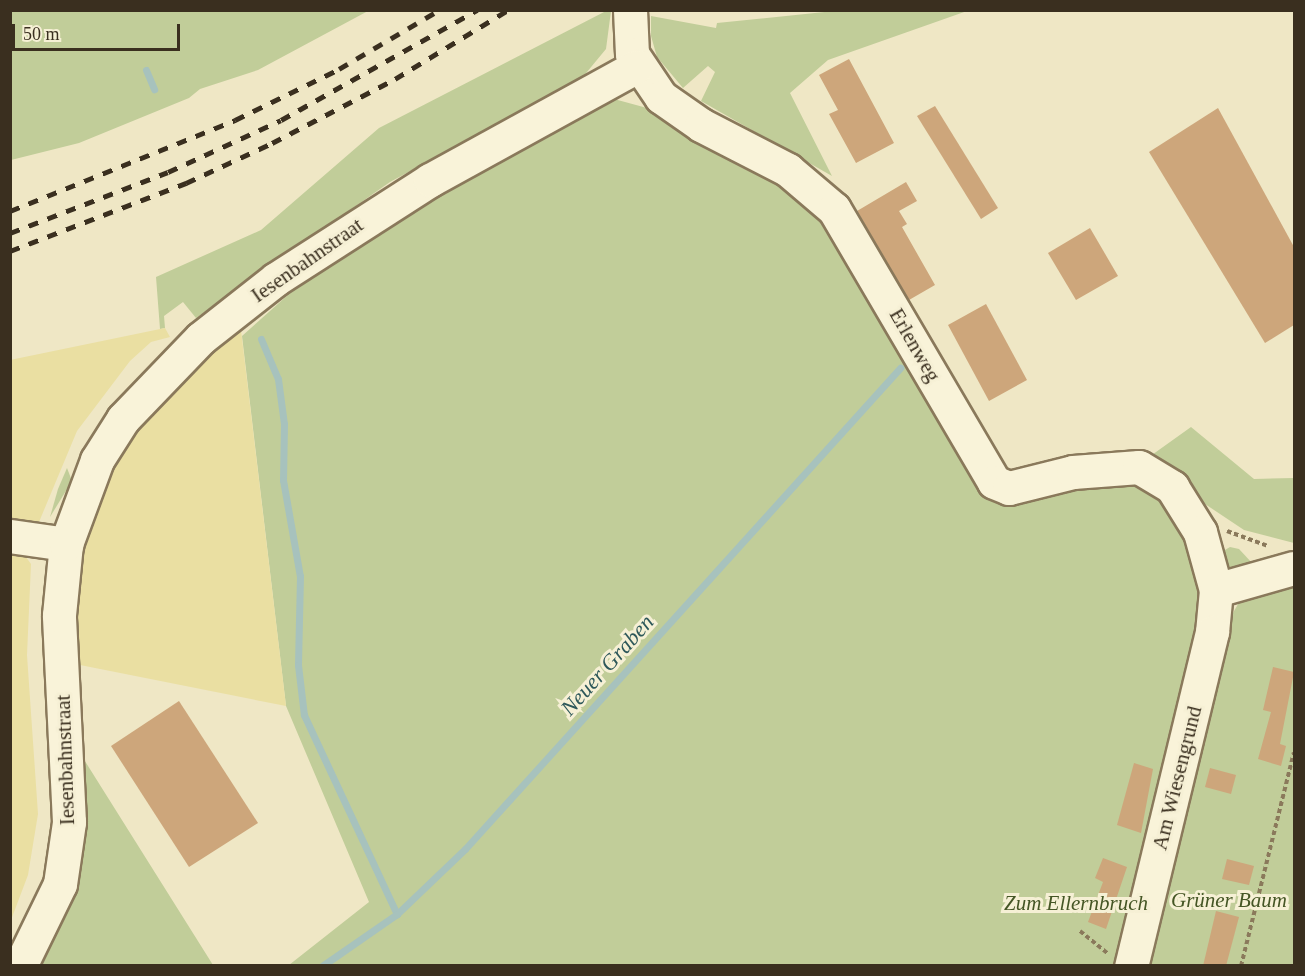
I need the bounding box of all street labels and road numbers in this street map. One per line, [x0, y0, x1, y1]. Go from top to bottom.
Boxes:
street label: Iesenbahnstraat [246, 212, 368, 308]
street label: Erlenweg [884, 304, 946, 386]
street label: Iesenbahnstraat [50, 694, 80, 826]
street label: Am Wiesengrund [1147, 703, 1207, 853]

